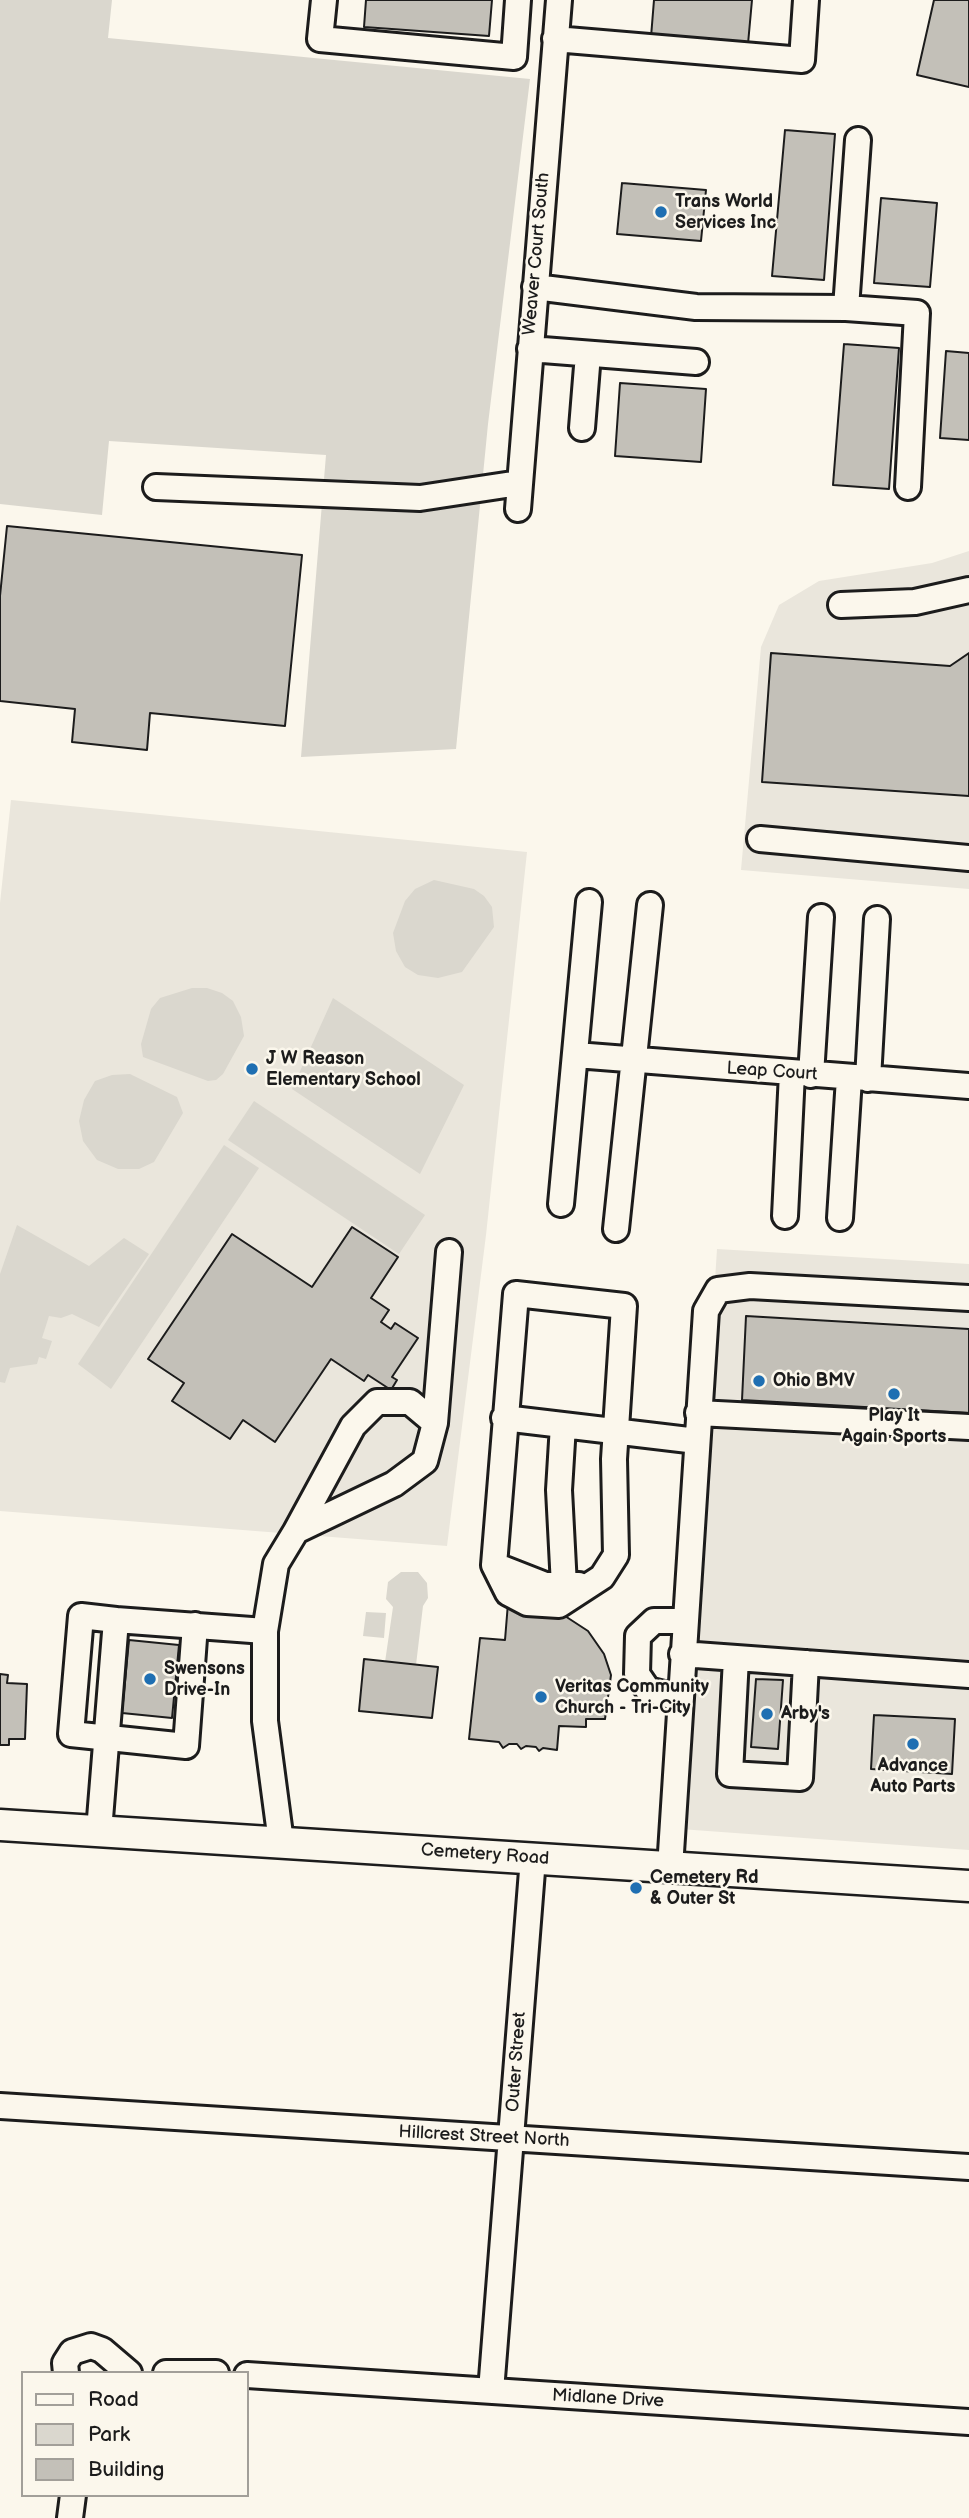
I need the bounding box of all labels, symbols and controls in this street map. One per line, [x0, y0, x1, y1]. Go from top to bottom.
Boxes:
street label: Weaver Court South [519, 172, 555, 336]
place label: Trans World Services Inc [675, 191, 776, 234]
marker: Trans World Services Inc [653, 204, 669, 220]
place label: J W Reason Elementary School [266, 1048, 421, 1090]
street label: Leap Court [726, 1058, 818, 1086]
marker: J W Reason Elementary School [244, 1061, 260, 1077]
place label: Ohio BMV [773, 1370, 855, 1392]
marker: Ohio BMV [751, 1373, 767, 1389]
marker: Play It Again Sports [886, 1386, 902, 1402]
place label: Play It Again Sports [842, 1405, 946, 1448]
place label: Swensons Drive-In [164, 1658, 245, 1700]
marker: Swensons Drive-In [142, 1671, 158, 1687]
place label: Veritas Community Church - Tri-City [555, 1676, 709, 1718]
marker: Veritas Community Church - Tri-City [533, 1689, 549, 1705]
place label: Arby's [781, 1703, 830, 1725]
marker: Arby's [759, 1706, 775, 1722]
marker: Advance Auto Parts [905, 1736, 921, 1752]
place label: Advance Auto Parts [871, 1755, 955, 1798]
street label: Cemetery Road [420, 1840, 550, 1870]
place label: Cemetery Rd & Outer St [650, 1867, 758, 1910]
marker: Cemetery Rd & Outer St [628, 1880, 644, 1896]
street label: Outer Street [503, 2011, 531, 2113]
street label: Hillcrest Street North [398, 2122, 570, 2152]
legend [21, 2371, 248, 2497]
street label: Midlane Drive [551, 2385, 665, 2413]
text: Road [88, 2387, 139, 2412]
text: Park [88, 2422, 130, 2447]
text: Building [88, 2457, 164, 2482]

